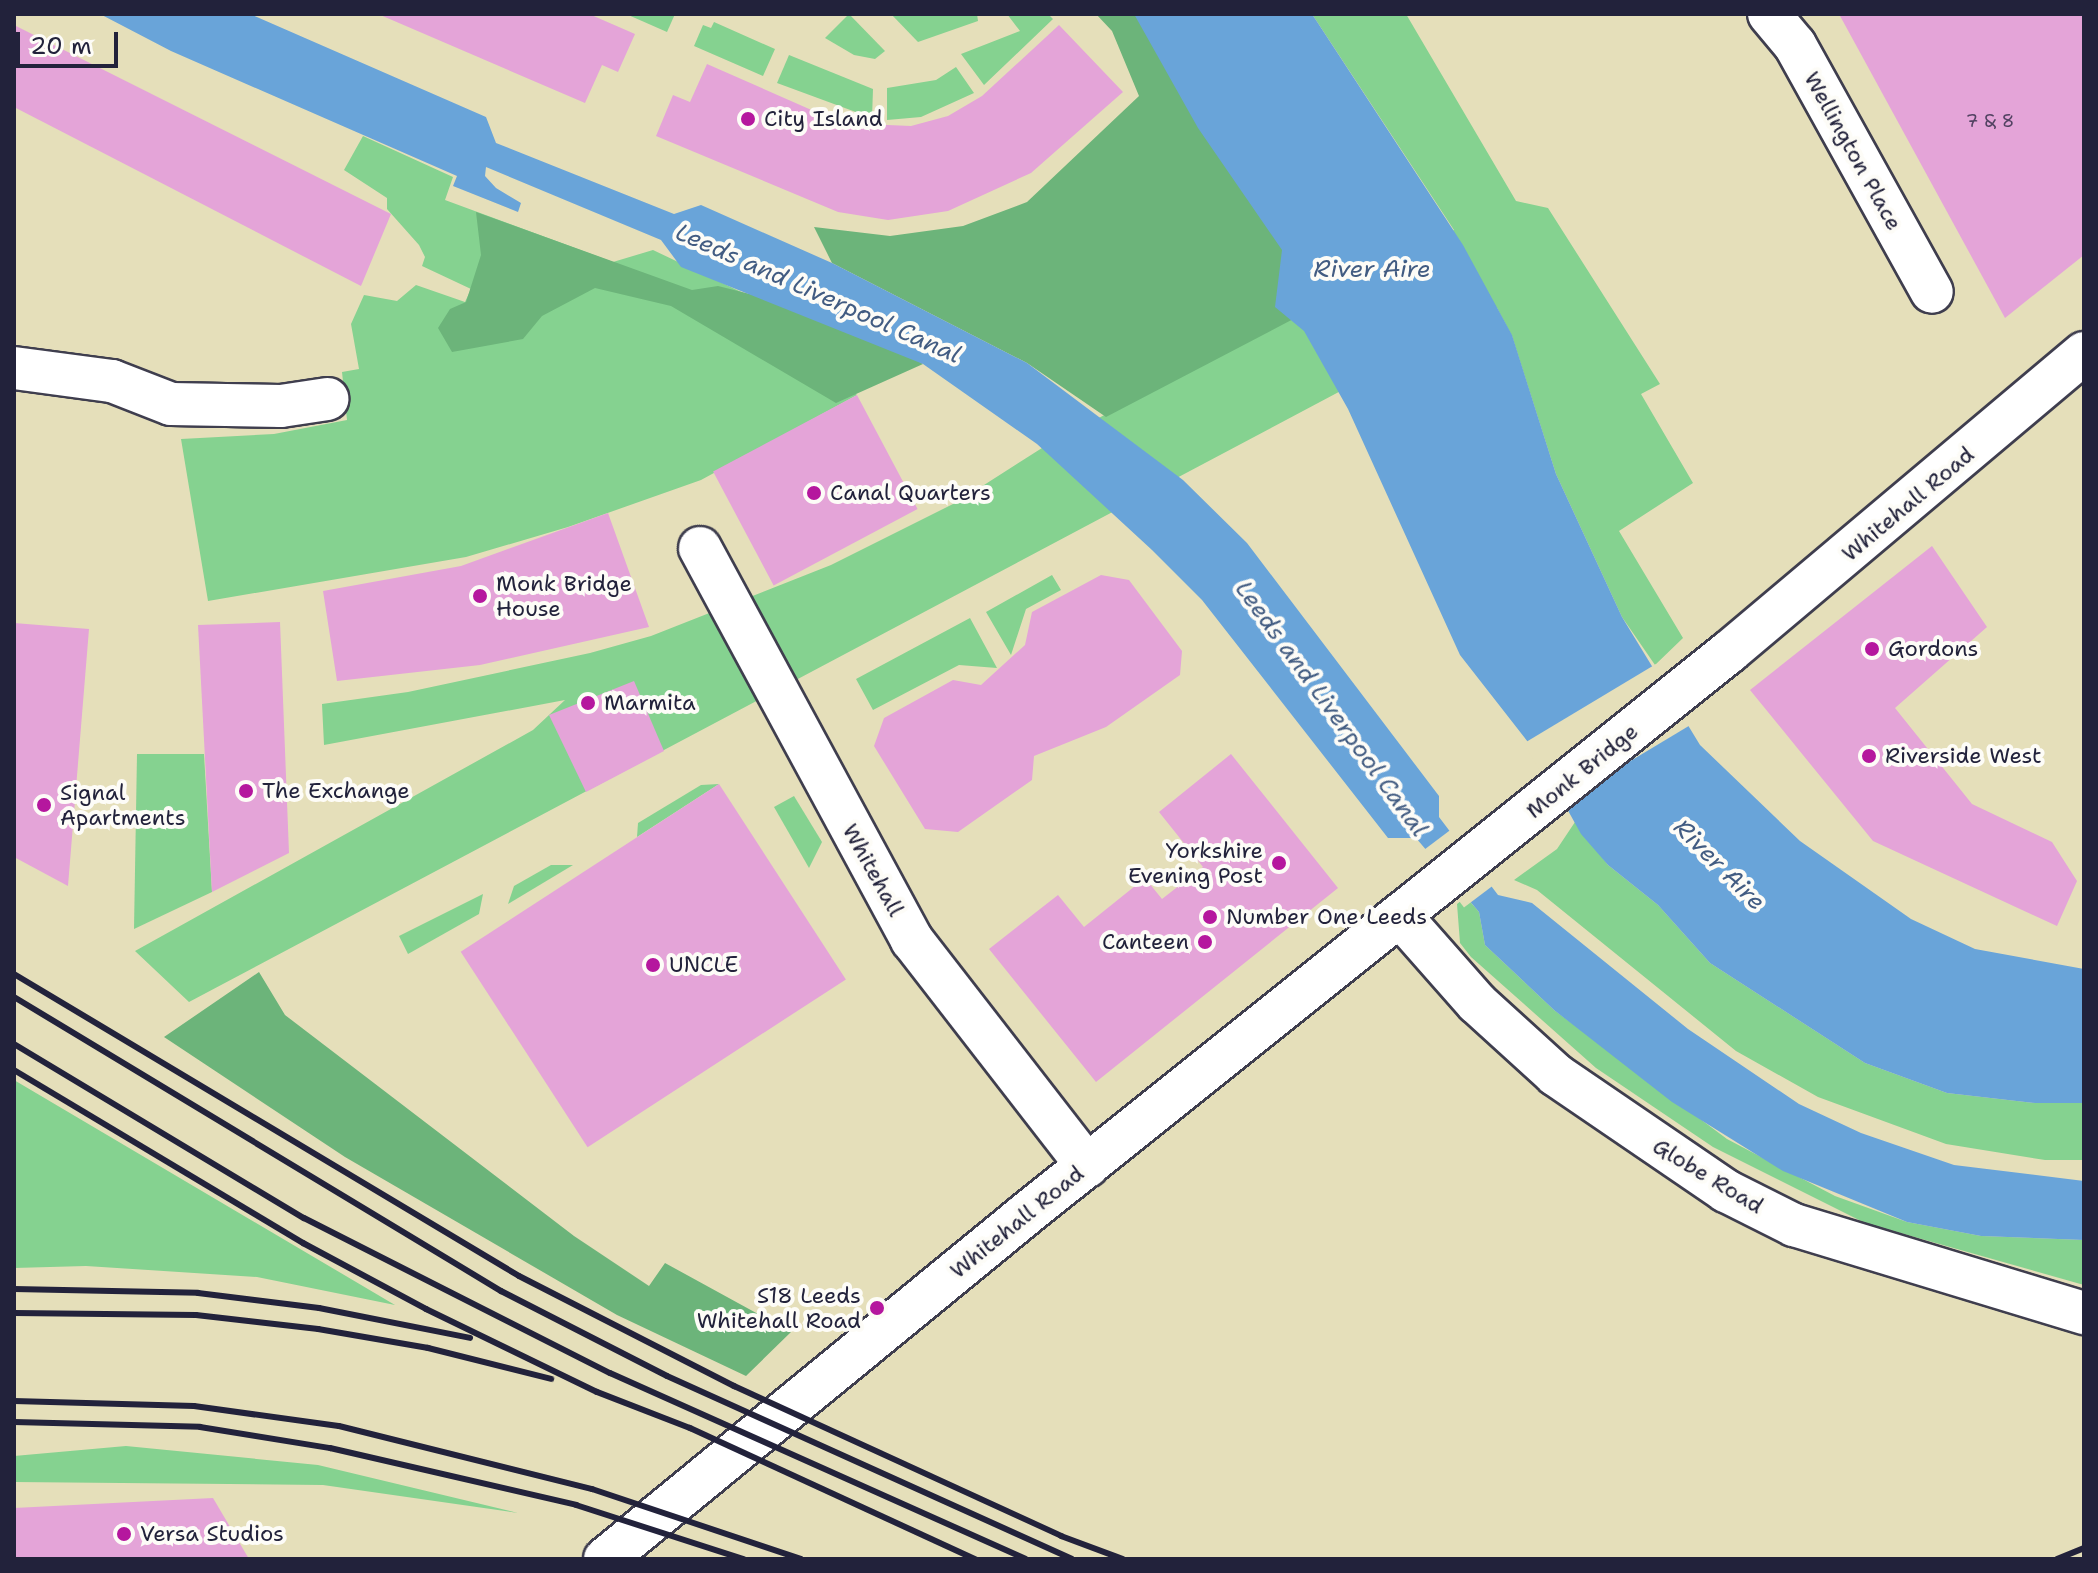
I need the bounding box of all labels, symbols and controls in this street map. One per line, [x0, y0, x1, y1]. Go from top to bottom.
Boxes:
scale bar [20, 16, 122, 66]
text: 20 m [30, 30, 92, 62]
street label: Wellington Place [1798, 67, 1908, 235]
place label: City Island [764, 106, 883, 132]
marker: City Island [739, 110, 757, 128]
house number: 7 & 8 [1966, 110, 2014, 132]
water label: Leeds and Liverpool Canal [671, 218, 965, 370]
water label: River Aire [1313, 256, 1431, 284]
street label: Whitehall Road [1837, 441, 1979, 567]
place label: Canal Quarters [830, 480, 991, 506]
marker: Canal Quarters [805, 484, 823, 502]
place label: Monk Bridge House [496, 570, 632, 622]
water label: Leeds and Liverpool Canal [1228, 575, 1434, 843]
marker: Monk Bridge House [471, 587, 489, 605]
place label: Gordons [1888, 636, 1978, 662]
marker: Gordons [1863, 640, 1881, 658]
place label: Marmita [604, 690, 696, 716]
marker: Marmita [579, 694, 597, 712]
street label: Monk Bridge [1521, 718, 1643, 824]
place label: Riverside West [1885, 743, 2042, 769]
marker: Riverside West [1860, 747, 1878, 765]
place label: The Exchange [262, 778, 410, 804]
place label: Signal Apartments [60, 779, 186, 830]
marker: The Exchange [237, 782, 255, 800]
marker: Signal Apartments [35, 796, 53, 814]
water label: River Aire [1667, 813, 1771, 917]
street label: Whitehall [837, 819, 909, 921]
place label: Yorkshire Evening Post [1128, 837, 1263, 888]
marker: Yorkshire Evening Post [1270, 854, 1288, 872]
place label: Number One Leeds [1226, 904, 1427, 930]
marker: Number One Leeds [1201, 908, 1219, 926]
place label: Canteen [1102, 929, 1189, 955]
marker: Canteen [1196, 933, 1214, 951]
place label: UNCLE [669, 952, 738, 978]
marker: UNCLE [644, 956, 662, 974]
street label: Globe Road [1648, 1133, 1768, 1219]
street label: Whitehall Road [945, 1160, 1089, 1284]
place label: S18 Leeds Whitehall Road [697, 1282, 861, 1334]
marker: S18 Leeds Whitehall Road [868, 1299, 886, 1317]
place label: Versa Studios [140, 1521, 284, 1547]
marker: Versa Studios [115, 1525, 133, 1543]

